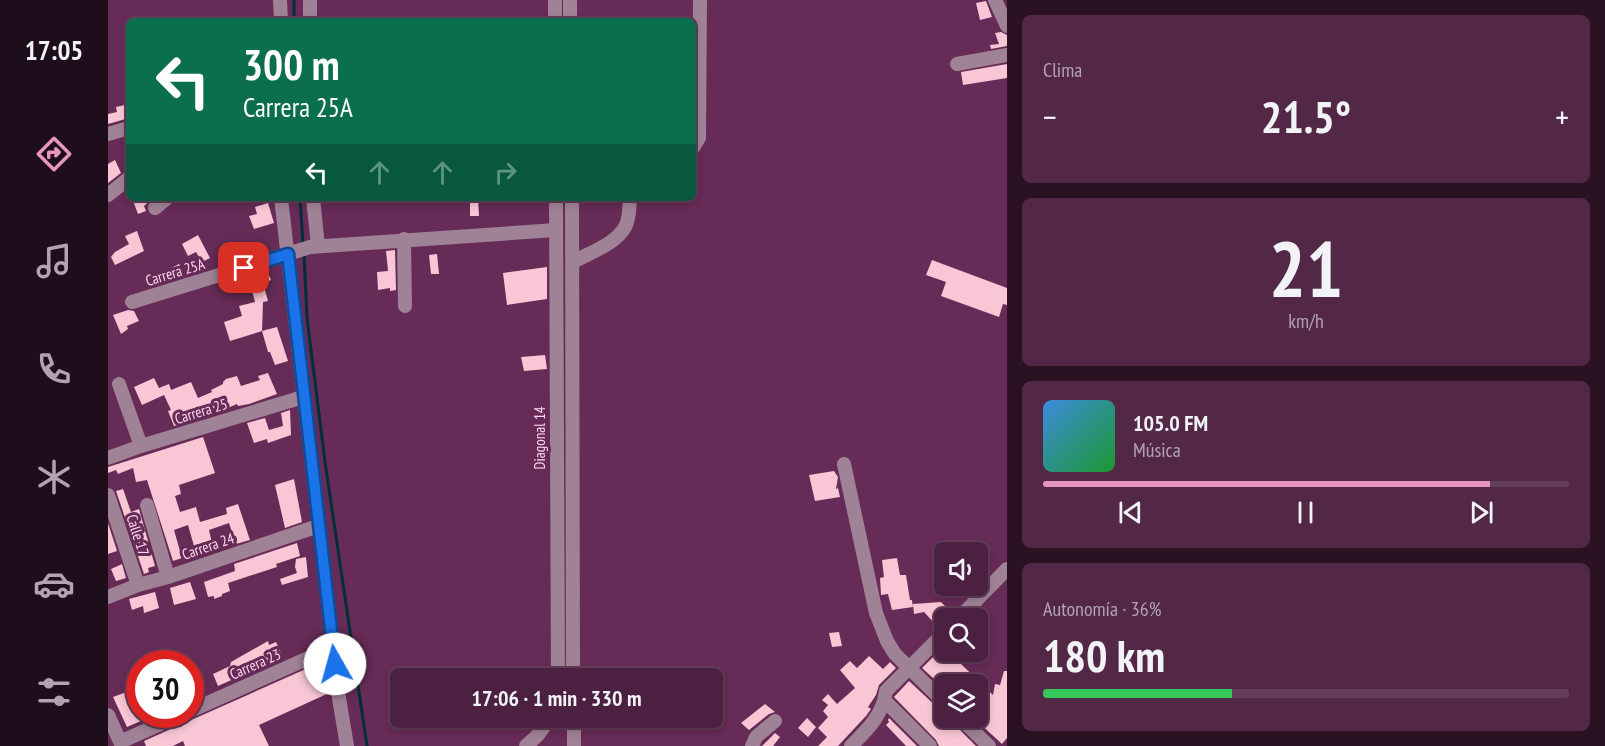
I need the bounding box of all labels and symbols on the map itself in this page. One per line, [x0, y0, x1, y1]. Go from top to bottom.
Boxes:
pin [218, 242, 269, 293]
street label: Carrera 25A [143, 254, 208, 290]
street label: Carrera 25 [172, 394, 230, 428]
street label: Diagonal 14 [530, 406, 549, 469]
street label: Calle 17 [122, 512, 154, 558]
street label: Carrera 24 [179, 528, 237, 564]
position arrow [303, 632, 367, 696]
street label: Carrera 23 [227, 644, 283, 684]
speed limit sign: 30 [126, 650, 204, 728]

